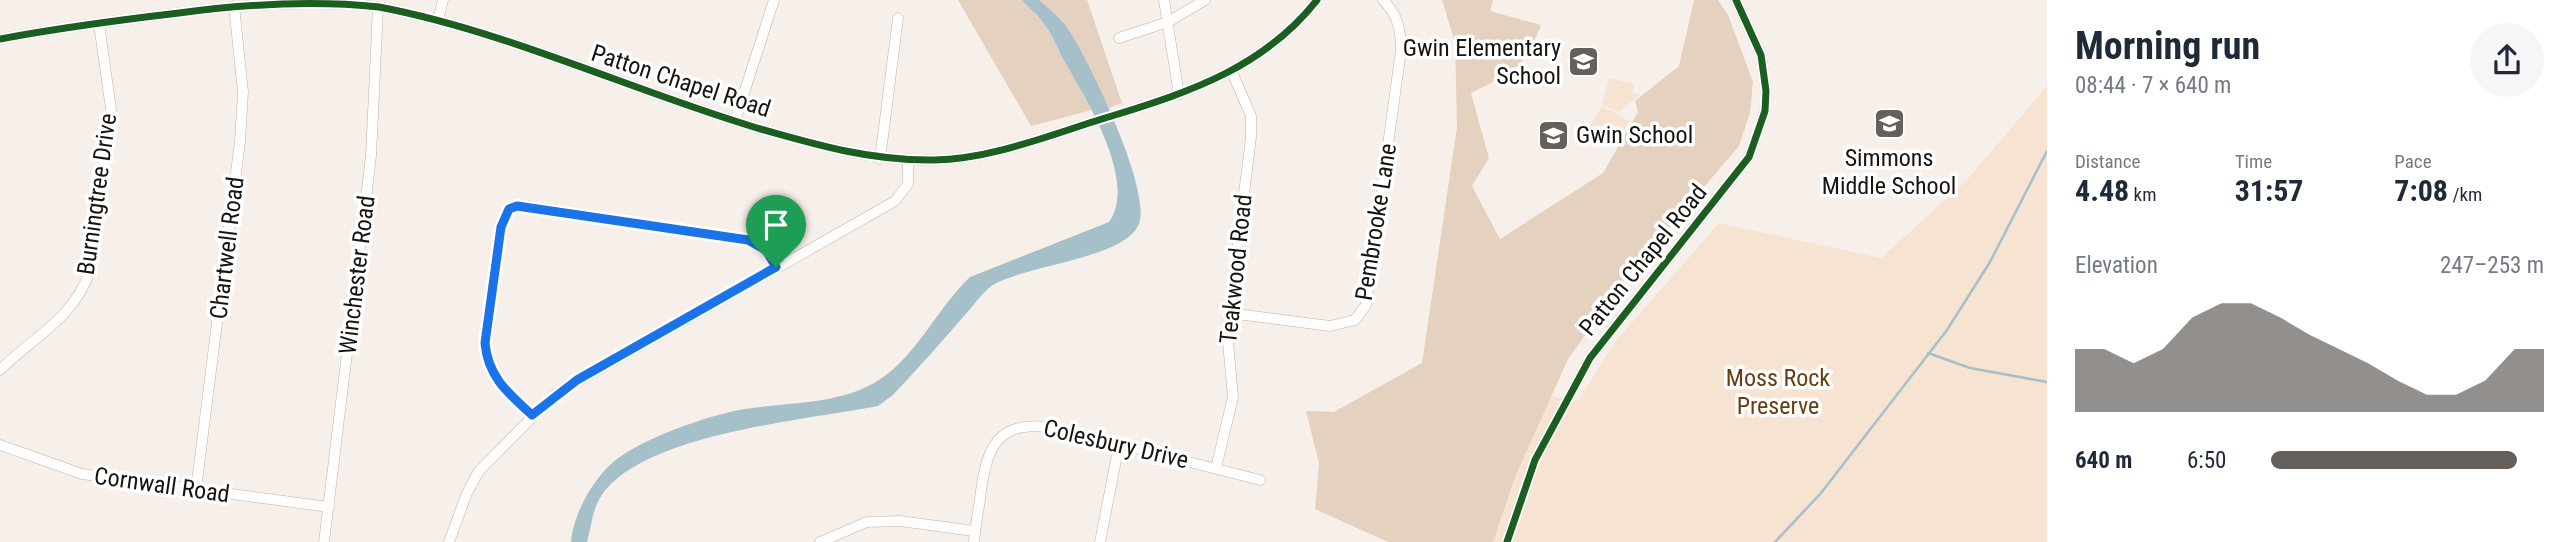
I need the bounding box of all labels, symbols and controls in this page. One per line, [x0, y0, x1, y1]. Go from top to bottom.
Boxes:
button: share [2470, 23, 2544, 97]
text: Morning run [2075, 24, 2260, 68]
place label: Gwin Elementary School [1403, 34, 1561, 90]
street label: Patton Chapel Road [588, 39, 774, 123]
school or university icon: Gwin Elementary School [1567, 45, 1601, 79]
text: 08:44 · 7 × 640 m [2075, 72, 2231, 99]
school or university icon: Simmons Middle School [1872, 107, 1906, 141]
street label: Burningtree Drive [72, 111, 122, 277]
school or university icon: Gwin School [1536, 118, 1570, 152]
place label: Gwin School [1576, 121, 1693, 149]
street label: Pembrooke Lane [1350, 141, 1402, 303]
place label: Simmons Middle School [1822, 144, 1956, 200]
text: Distance [2075, 150, 2140, 173]
text: Time [2235, 150, 2272, 173]
text: Pace [2394, 150, 2432, 173]
text: 4.48 [2075, 173, 2129, 208]
text: 31:57 [2235, 173, 2304, 208]
text: 7:08 [2394, 173, 2448, 208]
street label: Chartwell Road [204, 175, 250, 321]
street label: Patton Chapel Road [1573, 179, 1713, 341]
text: km [2129, 183, 2156, 206]
text: /km [2448, 183, 2482, 206]
street label: Teakwood Road [1214, 193, 1258, 345]
street label: Winchester Road [333, 194, 381, 356]
pin [746, 195, 806, 267]
icon: arrive [757, 206, 795, 244]
text: Elevation [2075, 252, 2158, 279]
text: 247–253 m [2440, 252, 2544, 279]
park label: Moss Rock Preserve [1726, 364, 1830, 420]
street label: Colesbury Drive [1041, 414, 1191, 474]
text: 640 m [2075, 447, 2132, 474]
text: 6:50 [2187, 447, 2226, 474]
street label: Cornwall Road [93, 462, 231, 508]

